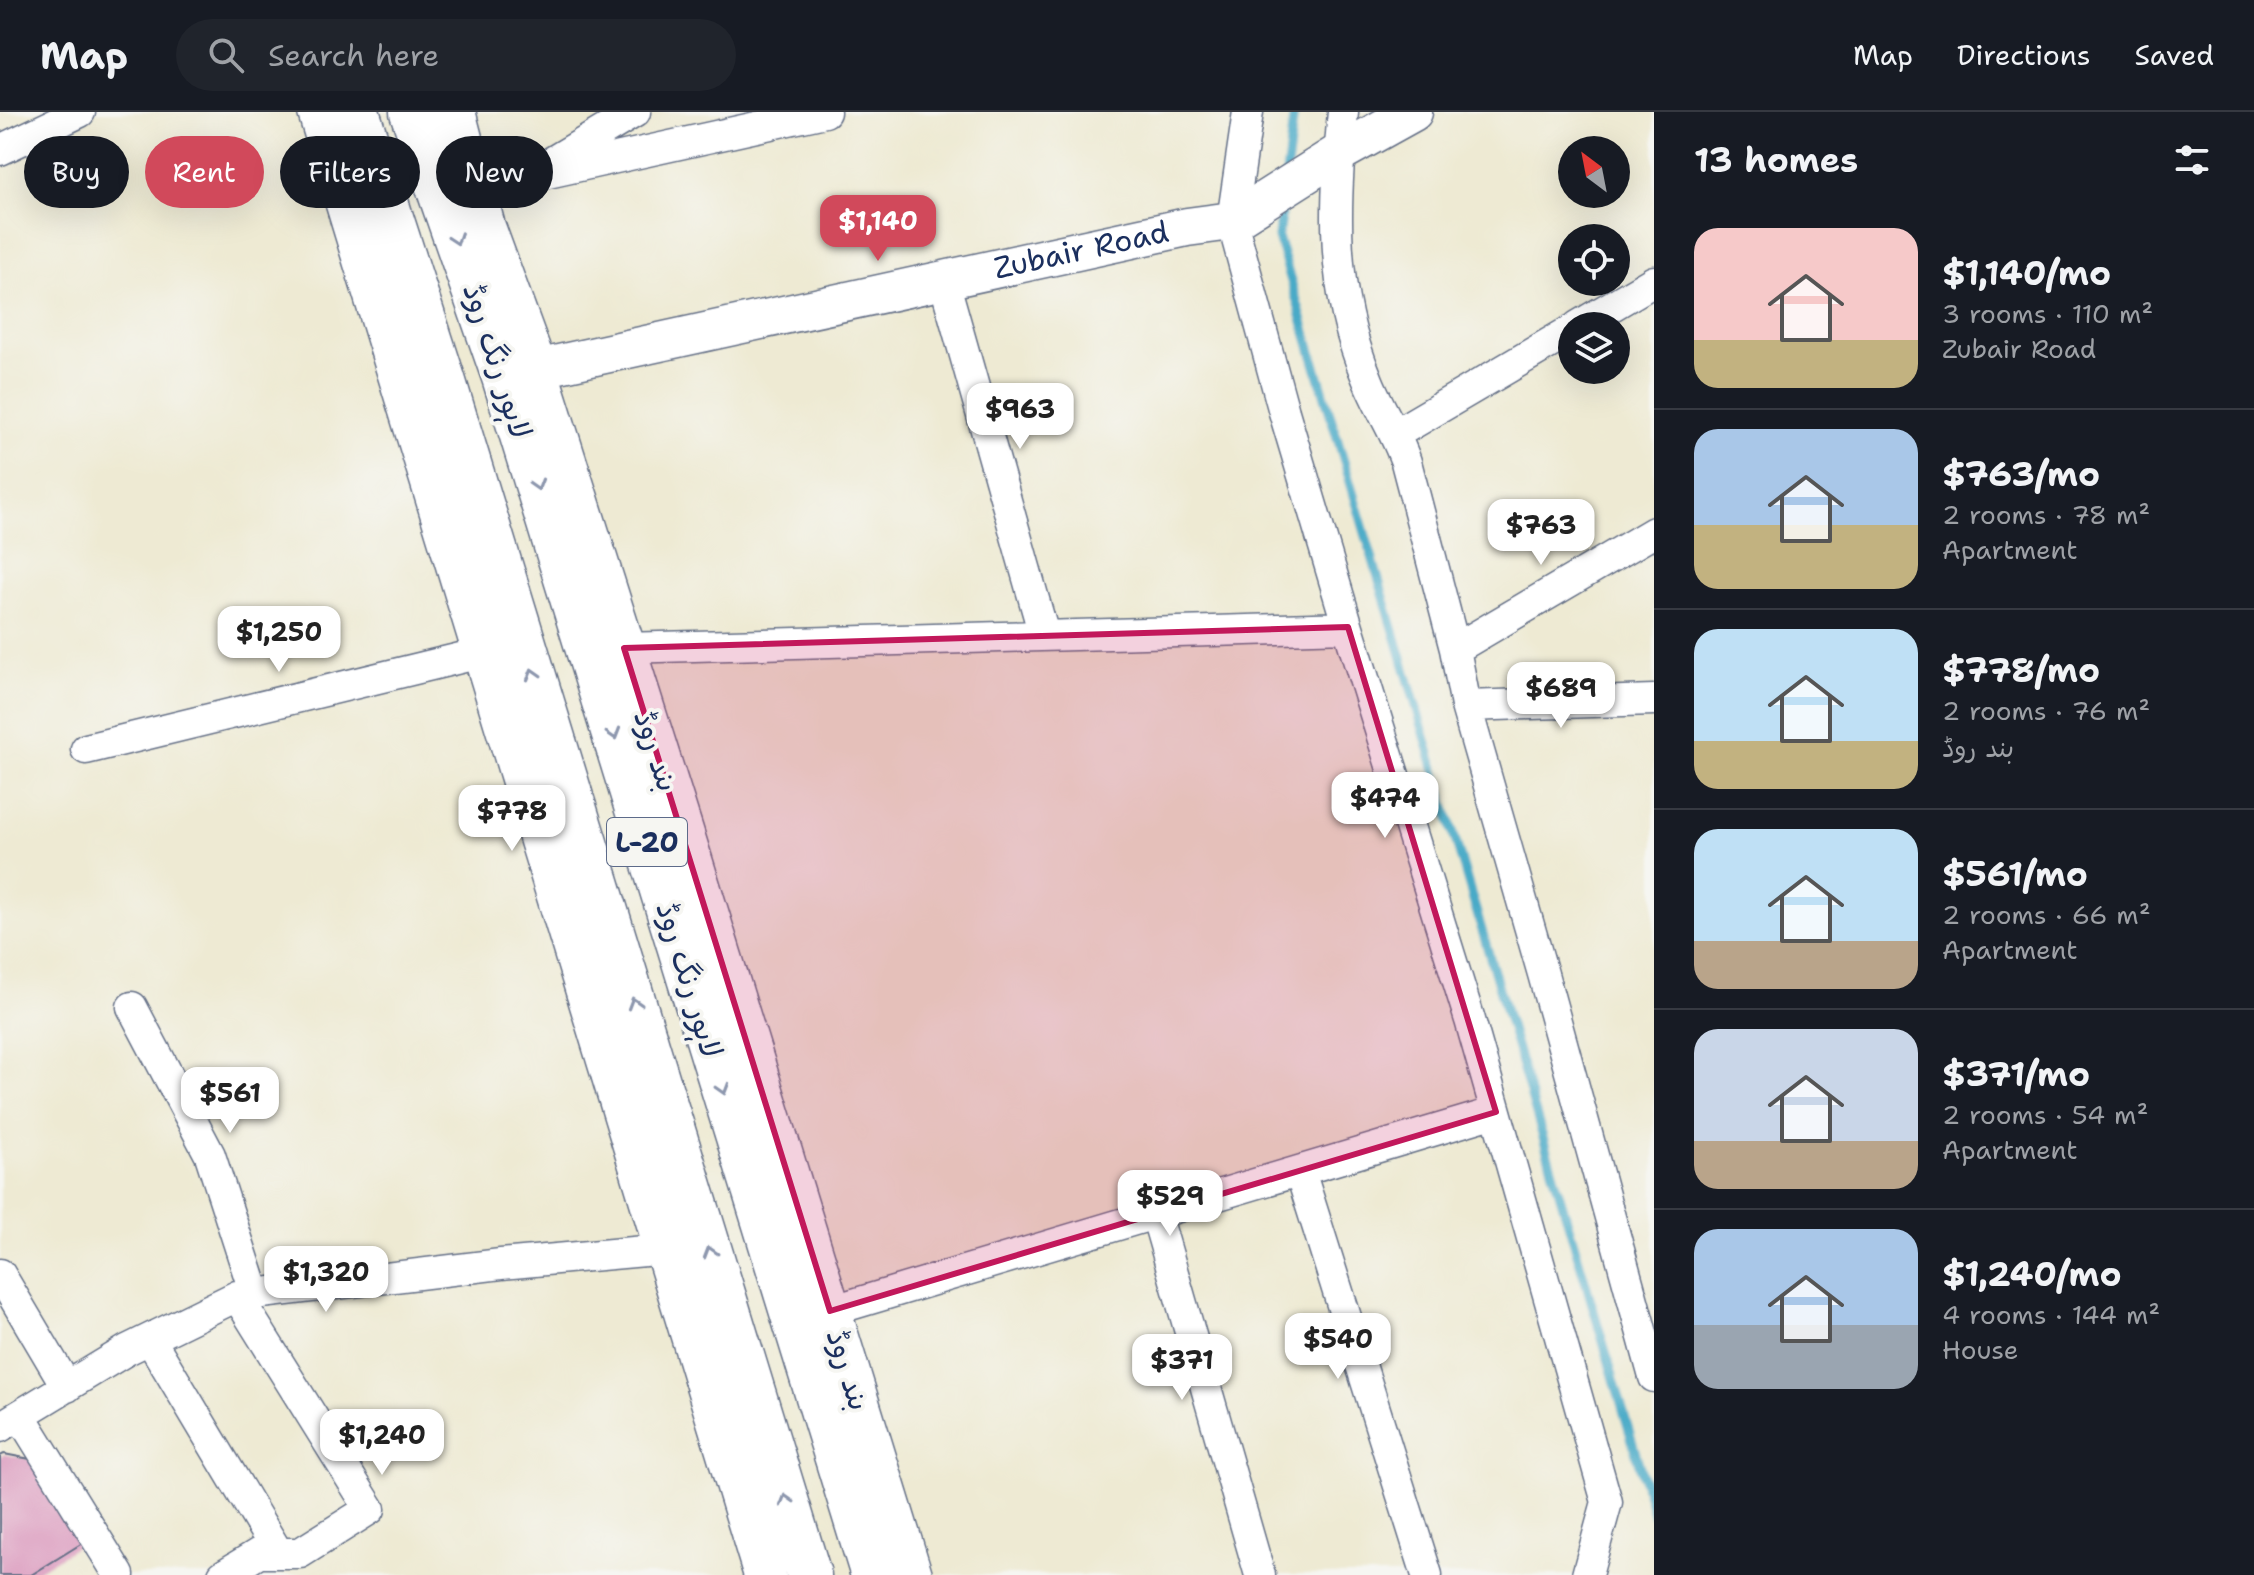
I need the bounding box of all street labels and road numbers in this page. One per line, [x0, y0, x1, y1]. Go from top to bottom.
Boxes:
street label: Zubair Road [990, 211, 1172, 289]
street label: لاہور رنگ روڈ [451, 278, 542, 444]
street label: بند روڈ [624, 705, 689, 797]
road number: L-20 [607, 818, 687, 866]
street label: لاہور رنگ روڈ [645, 897, 733, 1063]
street label: بند روڈ [817, 1324, 880, 1416]

